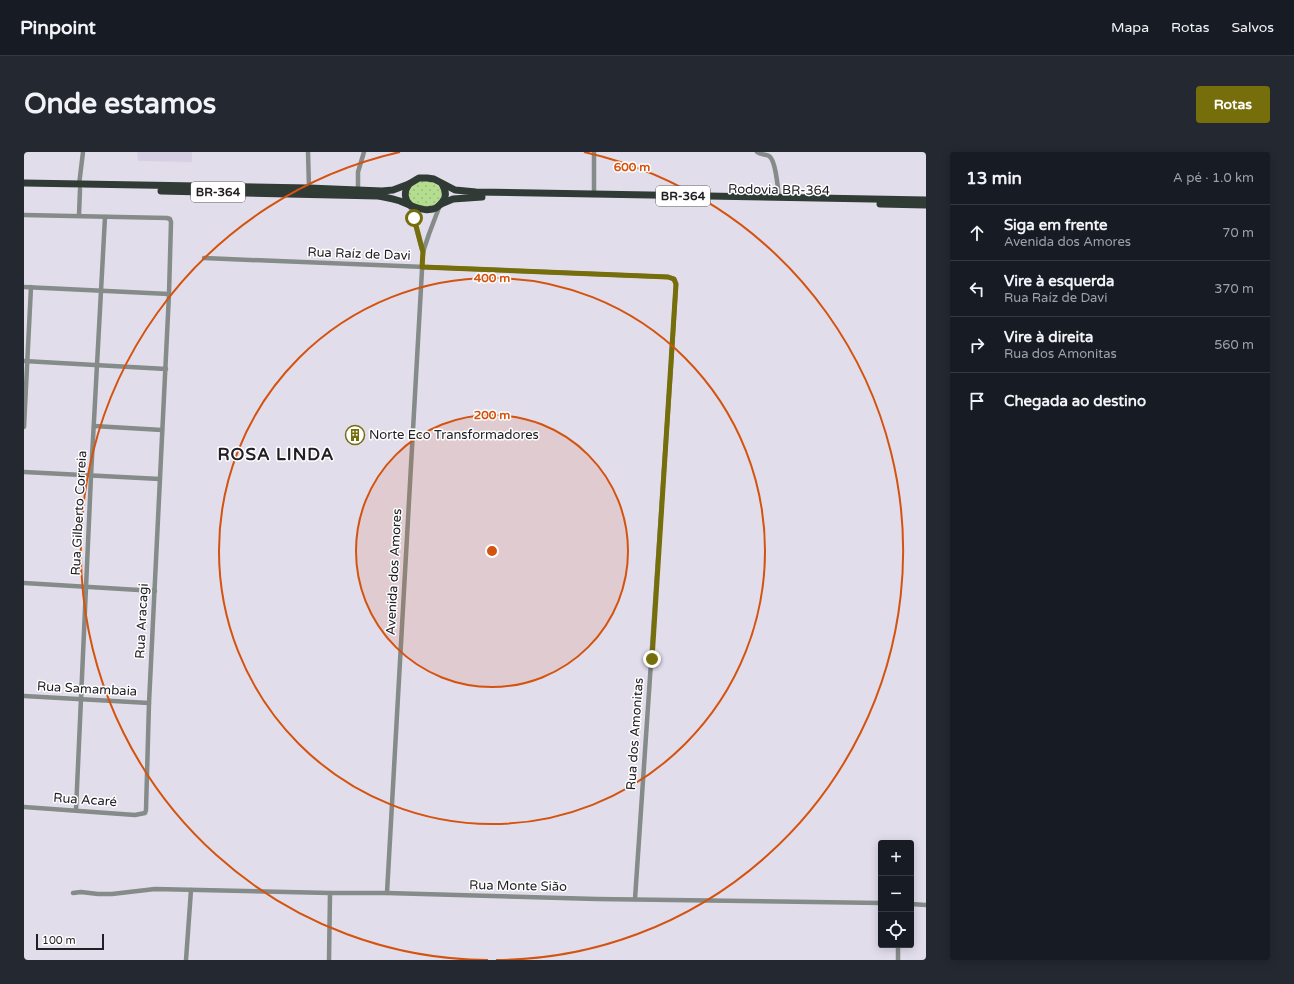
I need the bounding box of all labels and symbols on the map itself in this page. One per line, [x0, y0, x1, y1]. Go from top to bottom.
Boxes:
text: 600 m [614, 160, 650, 174]
street label: Rodovia BR-364 [728, 181, 830, 199]
road number: BR-364 [191, 182, 245, 202]
road number: BR-364 [656, 186, 710, 206]
route start [405, 209, 423, 227]
street label: Rua Raíz de Davi [307, 244, 411, 264]
text: 400 m [474, 271, 510, 285]
text: 200 m [474, 408, 510, 422]
building icon: Norte Eco Transformadores [344, 424, 366, 446]
place label: Norte Eco Transformadores [369, 427, 539, 443]
district label: ROSA LINDA [218, 444, 334, 465]
street label: Rua Gilberto Correia [68, 450, 90, 576]
street label: Avenida dos Amores [383, 508, 405, 636]
centre of rings [485, 544, 499, 558]
street label: Rua Aracagi [132, 583, 152, 659]
route end [643, 650, 661, 668]
street label: Rua dos Amonitas [623, 677, 647, 791]
street label: Rua Samambaia [36, 678, 138, 700]
street label: Rua Acaré [53, 790, 117, 810]
street label: Rua Monte Sião [469, 877, 567, 895]
scale bar [36, 932, 104, 951]

